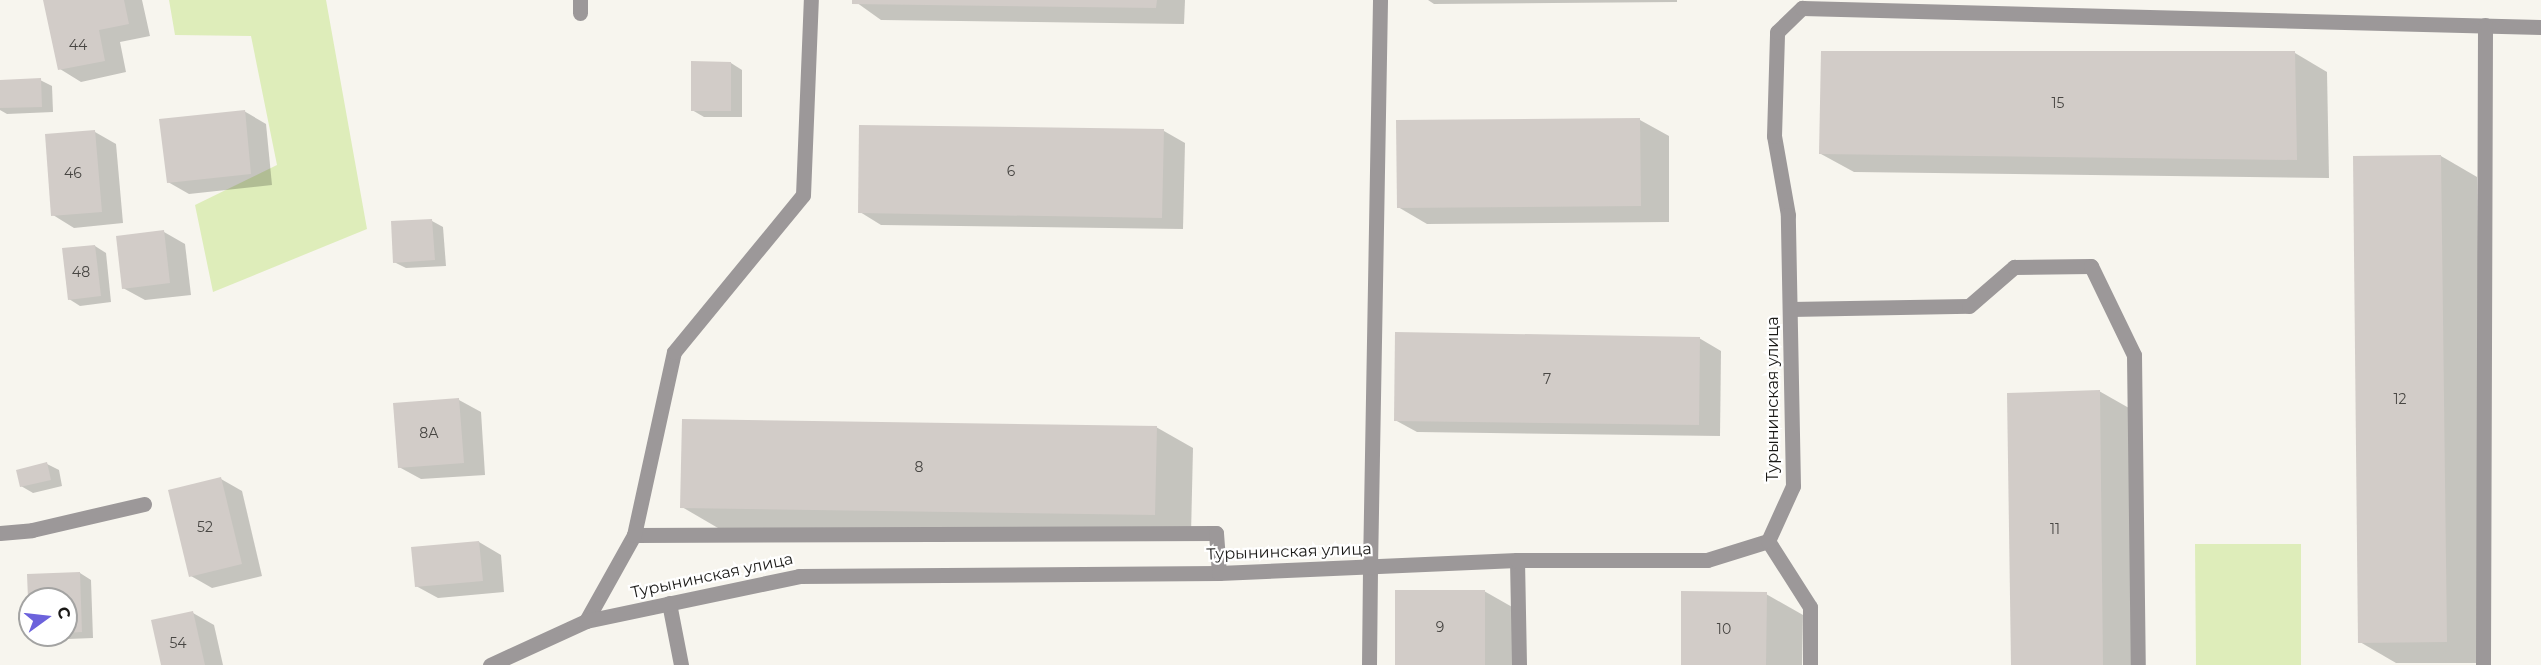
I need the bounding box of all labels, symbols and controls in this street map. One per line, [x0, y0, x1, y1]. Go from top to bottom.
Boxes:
house number: 44 [69, 37, 87, 53]
house number: 15 [2052, 95, 2064, 111]
house number: 6 [1007, 163, 1015, 179]
house number: 46 [64, 165, 82, 181]
house number: 48 [72, 264, 90, 280]
street label: Турынинская улица [1763, 316, 1783, 482]
house number: 7 [1543, 371, 1551, 387]
house number: 12 [2393, 391, 2407, 407]
house number: 8А [419, 425, 439, 441]
house number: 8 [915, 459, 923, 475]
house number: 52 [197, 519, 213, 535]
house number: 11 [2050, 521, 2060, 537]
street label: Турынинская улица [1206, 540, 1372, 564]
street label: Турынинская улица [629, 549, 795, 603]
north arrow [18, 587, 78, 647]
text: С [53, 605, 75, 621]
house number: 9 [1436, 619, 1444, 635]
house number: 10 [1717, 621, 1731, 637]
house number: 54 [169, 635, 187, 651]

